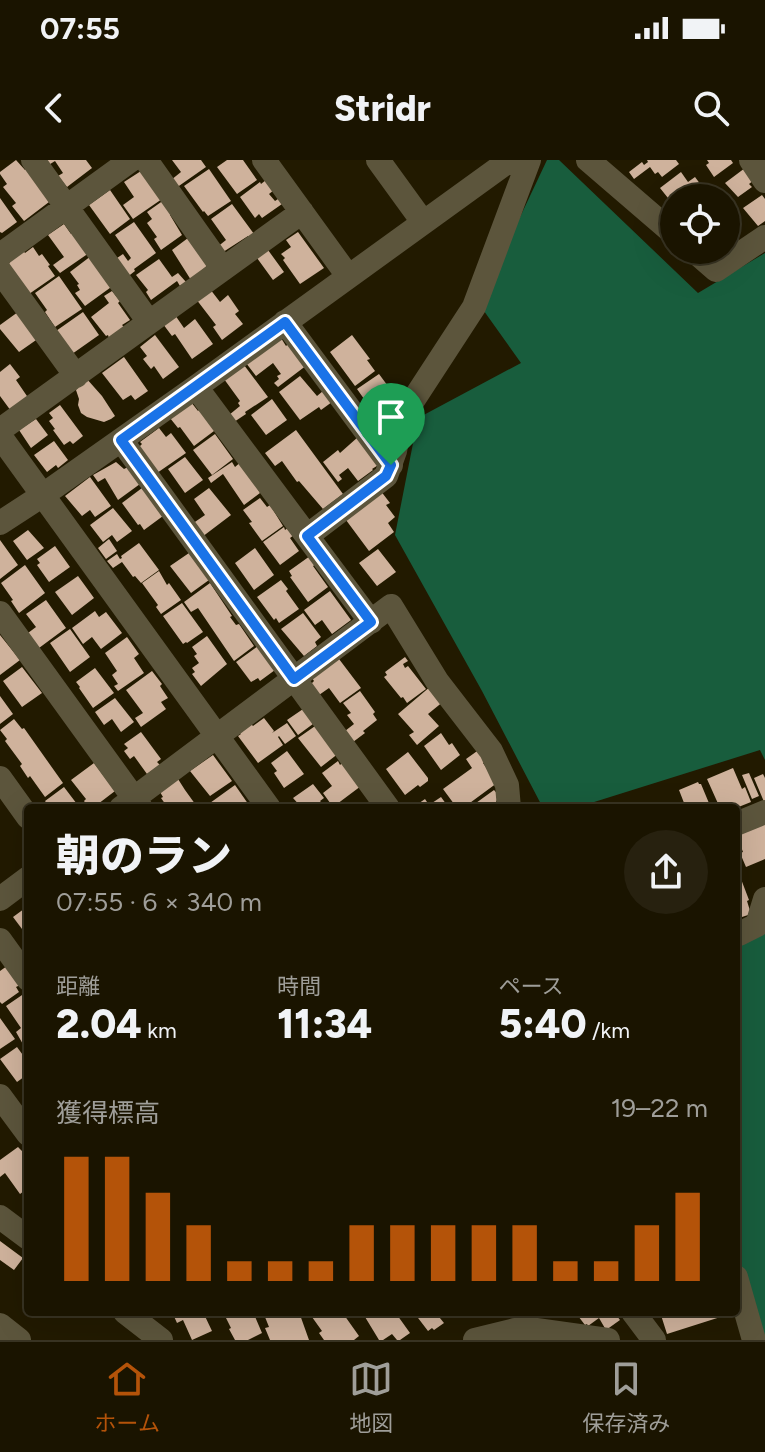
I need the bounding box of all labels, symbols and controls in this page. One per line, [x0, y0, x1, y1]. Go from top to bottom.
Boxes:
text: 07:55 [40, 10, 120, 47]
icon: back [32, 86, 76, 130]
icon: search [689, 86, 733, 130]
text: Stridr [334, 87, 431, 130]
map controls [660, 184, 740, 264]
button: locate [660, 184, 740, 264]
pin [357, 383, 425, 465]
icon: arrive [369, 395, 413, 439]
text: 朝のラン [56, 829, 232, 882]
button: share [624, 830, 708, 914]
text: 07:55 · 6 × 340 m [56, 886, 262, 918]
text: 距離 [56, 973, 100, 1000]
text: 時間 [277, 973, 321, 1000]
text: ペース [499, 973, 564, 1000]
text: 2.04 [56, 1000, 142, 1048]
text: 11:34 [277, 1000, 372, 1048]
text: 5:40 [499, 1000, 587, 1048]
text: km [142, 1017, 177, 1044]
text: /km [587, 1017, 630, 1044]
text: 19–22 m [611, 1092, 708, 1124]
text: 獲得標高 [56, 1097, 160, 1129]
tab: ホーム [95, 1357, 160, 1437]
tab: 地図 [349, 1357, 393, 1437]
tab: 保存済み [582, 1357, 670, 1437]

